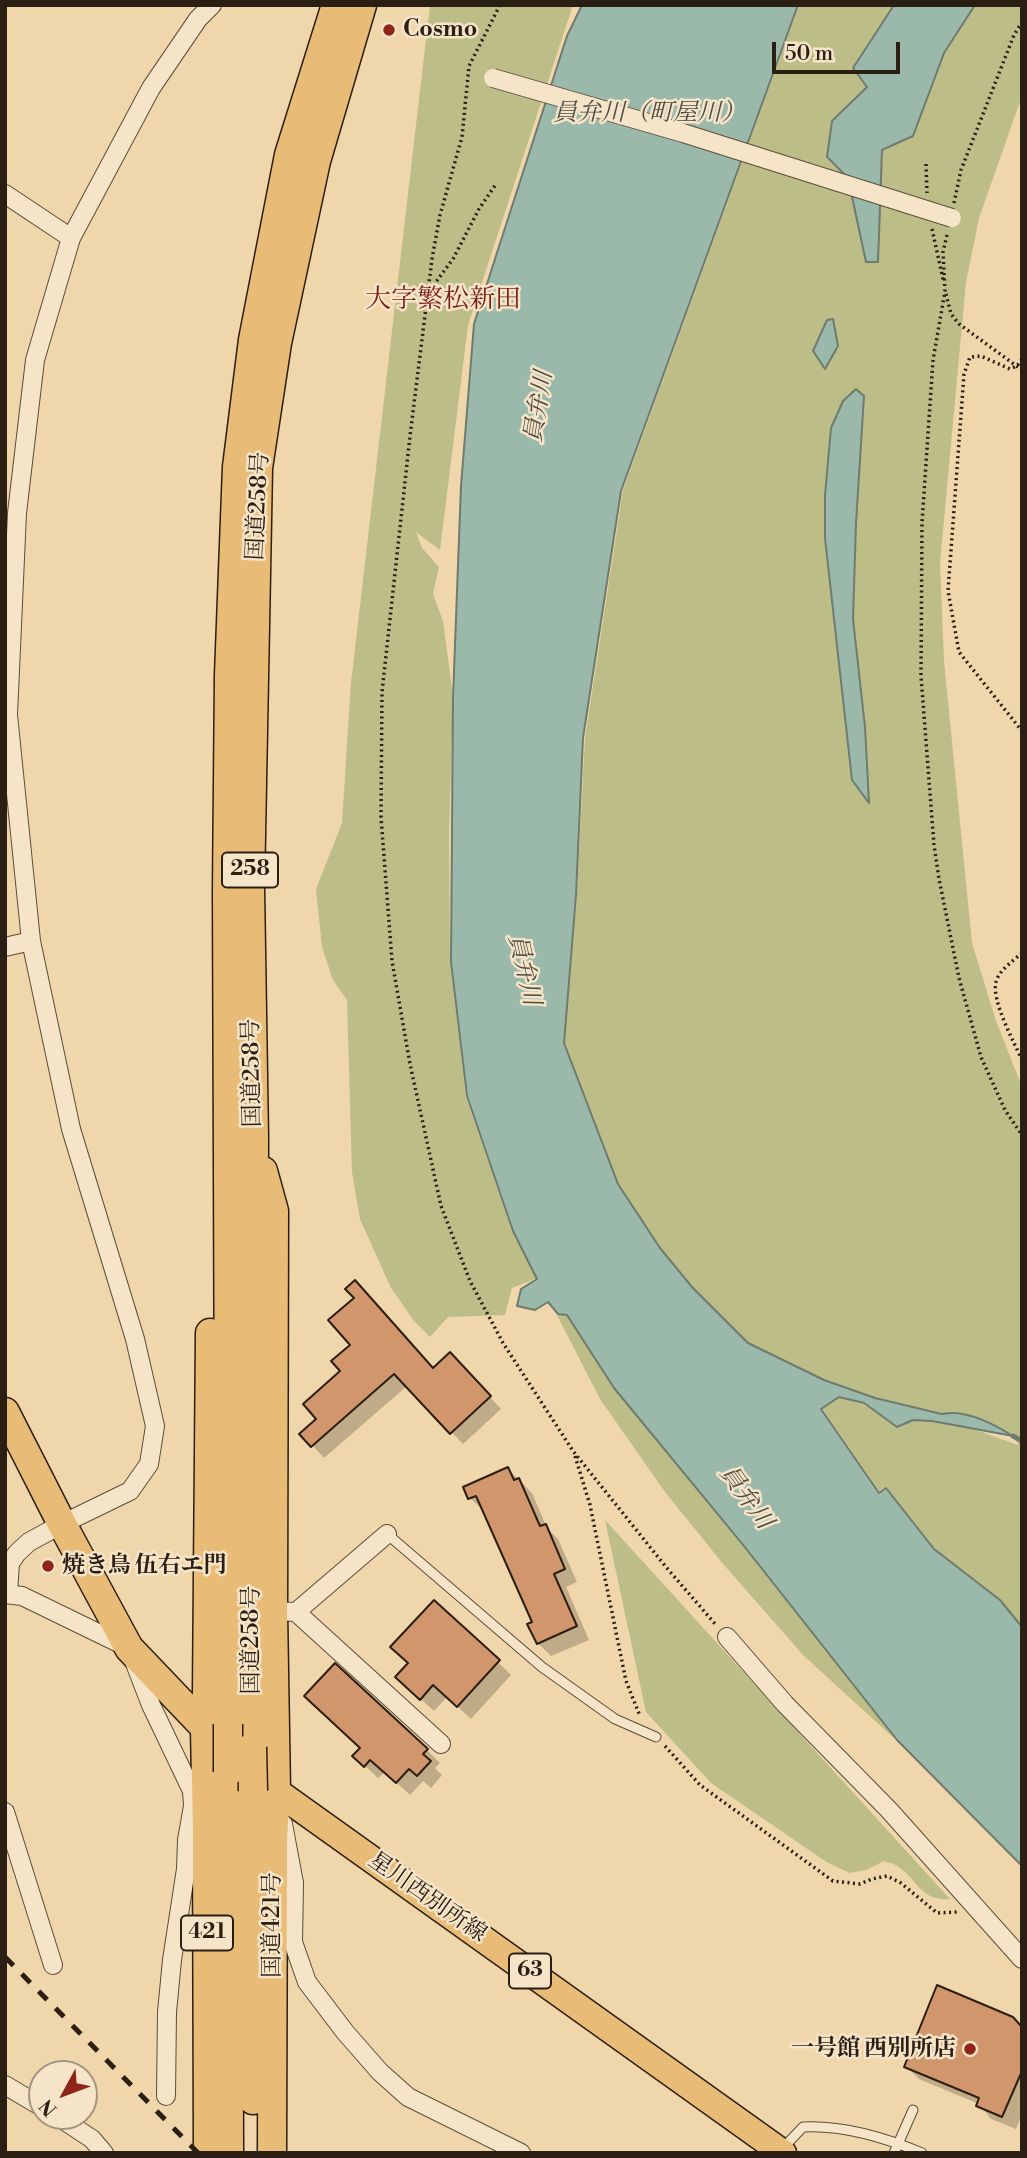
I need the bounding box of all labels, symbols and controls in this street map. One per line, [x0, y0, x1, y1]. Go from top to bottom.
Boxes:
place label: Cosmo [403, 16, 477, 44]
marker: Cosmo [381, 22, 397, 38]
scale bar [775, 28, 903, 72]
text: 50 m [785, 41, 833, 67]
water label: 員弁川（町屋川） [553, 100, 745, 128]
district label: 大字繁松新田 [365, 285, 521, 317]
water label: 員弁川 [520, 369, 560, 445]
street label: 国道258号 [242, 451, 276, 561]
road number: 258 [222, 852, 278, 888]
water label: 員弁川 [501, 932, 545, 1008]
street label: 国道258号 [238, 1018, 268, 1128]
water label: 員弁川 [712, 1460, 778, 1536]
place label: 焼き鳥 伍右エ門 [62, 1552, 227, 1580]
marker: 焼き鳥 伍右エ門 [40, 1558, 56, 1574]
street label: 国道258号 [238, 1586, 266, 1694]
street label: 星川西別所線 [363, 1847, 491, 1949]
street label: 国道421号 [259, 1872, 287, 1978]
road number: 421 [181, 1916, 233, 1951]
road number: 63 [509, 1954, 551, 1988]
place label: 一号館 西別所店 [791, 2035, 956, 2063]
marker: 一号館 西別所店 [962, 2041, 978, 2057]
north arrow [28, 2060, 98, 2130]
text: N [35, 2094, 63, 2121]

